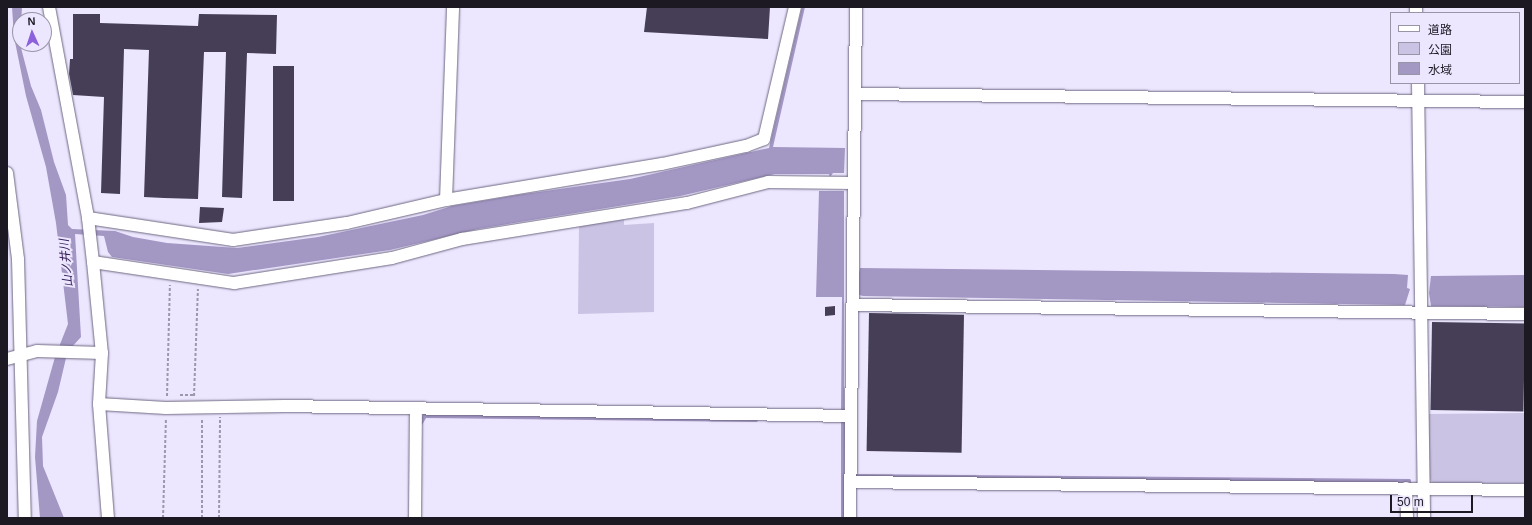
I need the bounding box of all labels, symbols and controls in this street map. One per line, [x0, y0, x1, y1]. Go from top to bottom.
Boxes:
north arrow [12, 12, 52, 52]
legend [1390, 12, 1520, 84]
text: N [27, 15, 36, 27]
text: 道路 [1428, 23, 1452, 37]
text: 公園 [1428, 43, 1452, 57]
text: 水域 [1428, 63, 1452, 77]
water label: 山ノ井川 [58, 238, 76, 288]
scale bar [1392, 487, 1475, 513]
text: 50 m [1397, 495, 1424, 509]

